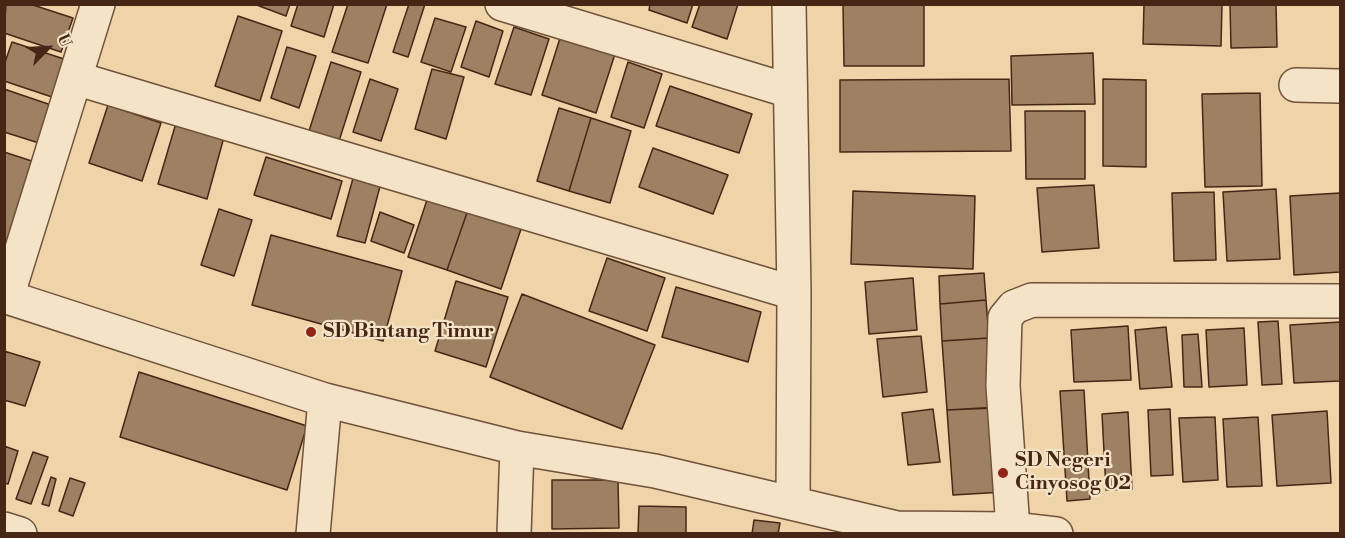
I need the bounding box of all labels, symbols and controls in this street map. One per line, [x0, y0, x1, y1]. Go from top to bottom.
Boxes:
north arrow [18, 18, 78, 78]
text: U [53, 31, 76, 50]
place label: SD Bintang Timur [323, 320, 494, 344]
marker: SD Bintang Timur [304, 325, 318, 339]
place label: SD Negeri Cinyosog 02 [1015, 449, 1131, 496]
marker: SD Negeri Cinyosog 02 [996, 466, 1010, 480]

